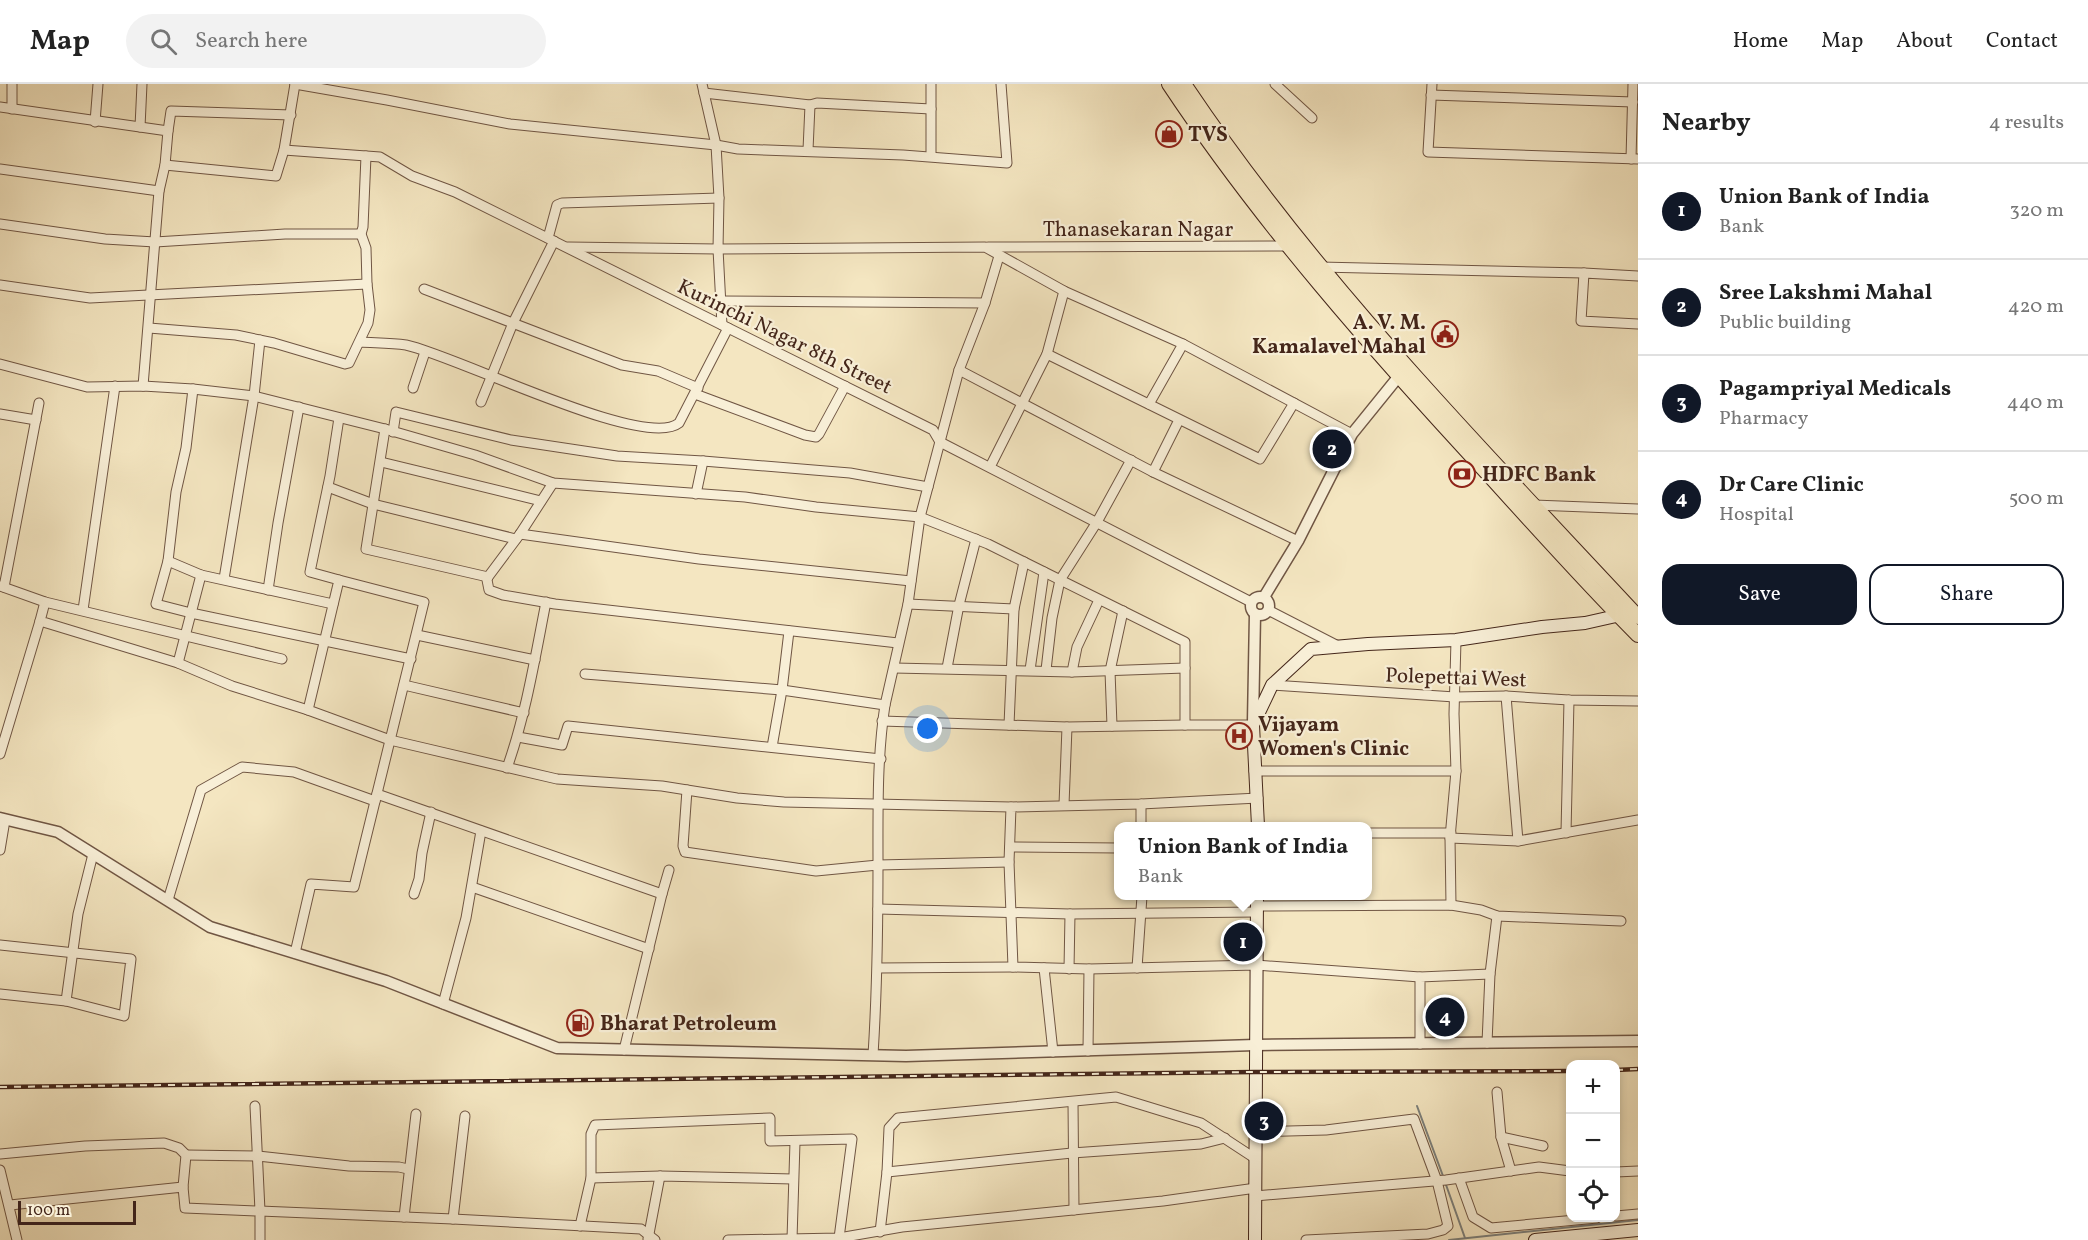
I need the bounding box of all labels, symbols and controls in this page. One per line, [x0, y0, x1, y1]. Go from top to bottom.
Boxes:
search box [126, 14, 546, 68]
text: Map [30, 22, 90, 61]
icon: search [147, 25, 180, 58]
text: Search here [195, 26, 308, 57]
text: Home [1733, 27, 1788, 56]
text: Map [1821, 27, 1863, 56]
text: About [1896, 27, 1953, 56]
text: Contact [1986, 27, 2058, 56]
text: Nearby [1662, 105, 1751, 141]
text: 4 results [1989, 109, 2064, 137]
shop icon: TVS [1154, 119, 1184, 149]
place label: TVS [1188, 121, 1228, 150]
text: Union Bank of India [1719, 182, 1929, 213]
text: 1 [1677, 197, 1686, 225]
text: 320 m [2009, 197, 2064, 225]
text: Bank [1719, 213, 1764, 241]
street label: Thanasekaran Nagar [1043, 216, 1234, 245]
street label: Kurinchi Nagar 8th Street [672, 273, 897, 402]
text: Sree Lakshmi Mahal [1719, 278, 1932, 309]
text: 2 [1676, 293, 1687, 321]
text: 420 m [2008, 293, 2064, 321]
place label: A. V. M. Kamalavel Mahal [1252, 309, 1426, 362]
text: Public building [1719, 309, 1851, 337]
public building icon: A. V. M. Kamalavel Mahal [1430, 319, 1460, 349]
text: Pagampriyal Medicals [1719, 374, 1951, 405]
text: 3 [1676, 389, 1687, 417]
text: 440 m [2007, 389, 2064, 417]
text: Pharmacy [1719, 405, 1808, 433]
pin: 2 [1312, 426, 1352, 472]
bank icon: HDFC Bank [1447, 459, 1477, 489]
place label: HDFC Bank [1482, 461, 1596, 490]
text: Dr Care Clinic [1719, 470, 1864, 501]
text: 4 [1675, 485, 1688, 513]
text: 500 m [2009, 485, 2064, 513]
text: Hospital [1719, 501, 1794, 529]
button: Save [1662, 564, 1857, 625]
button: Share [1869, 564, 2064, 625]
street label: Polepettai West [1385, 662, 1527, 695]
place label: Vijayam Women's Clinic [1258, 711, 1409, 764]
your location [913, 714, 942, 743]
hospital icon: Vijayam Women's Clinic [1224, 721, 1254, 751]
popup [1114, 822, 1372, 900]
text: Union Bank of India [1138, 832, 1348, 863]
text: Bank [1138, 863, 1183, 891]
pin: 1 [1224, 920, 1262, 964]
pin: 4 [1426, 994, 1464, 1040]
fuel station icon: Bharat Petroleum [565, 1008, 595, 1038]
place label: Bharat Petroleum [600, 1010, 777, 1039]
map controls [1566, 1060, 1620, 1222]
button: + [1566, 1060, 1620, 1114]
pin: 3 [1244, 1098, 1284, 1144]
button: − [1566, 1114, 1620, 1168]
button: locate [1566, 1168, 1620, 1222]
scale bar [18, 1198, 136, 1226]
text: 100 m [27, 1200, 70, 1222]

